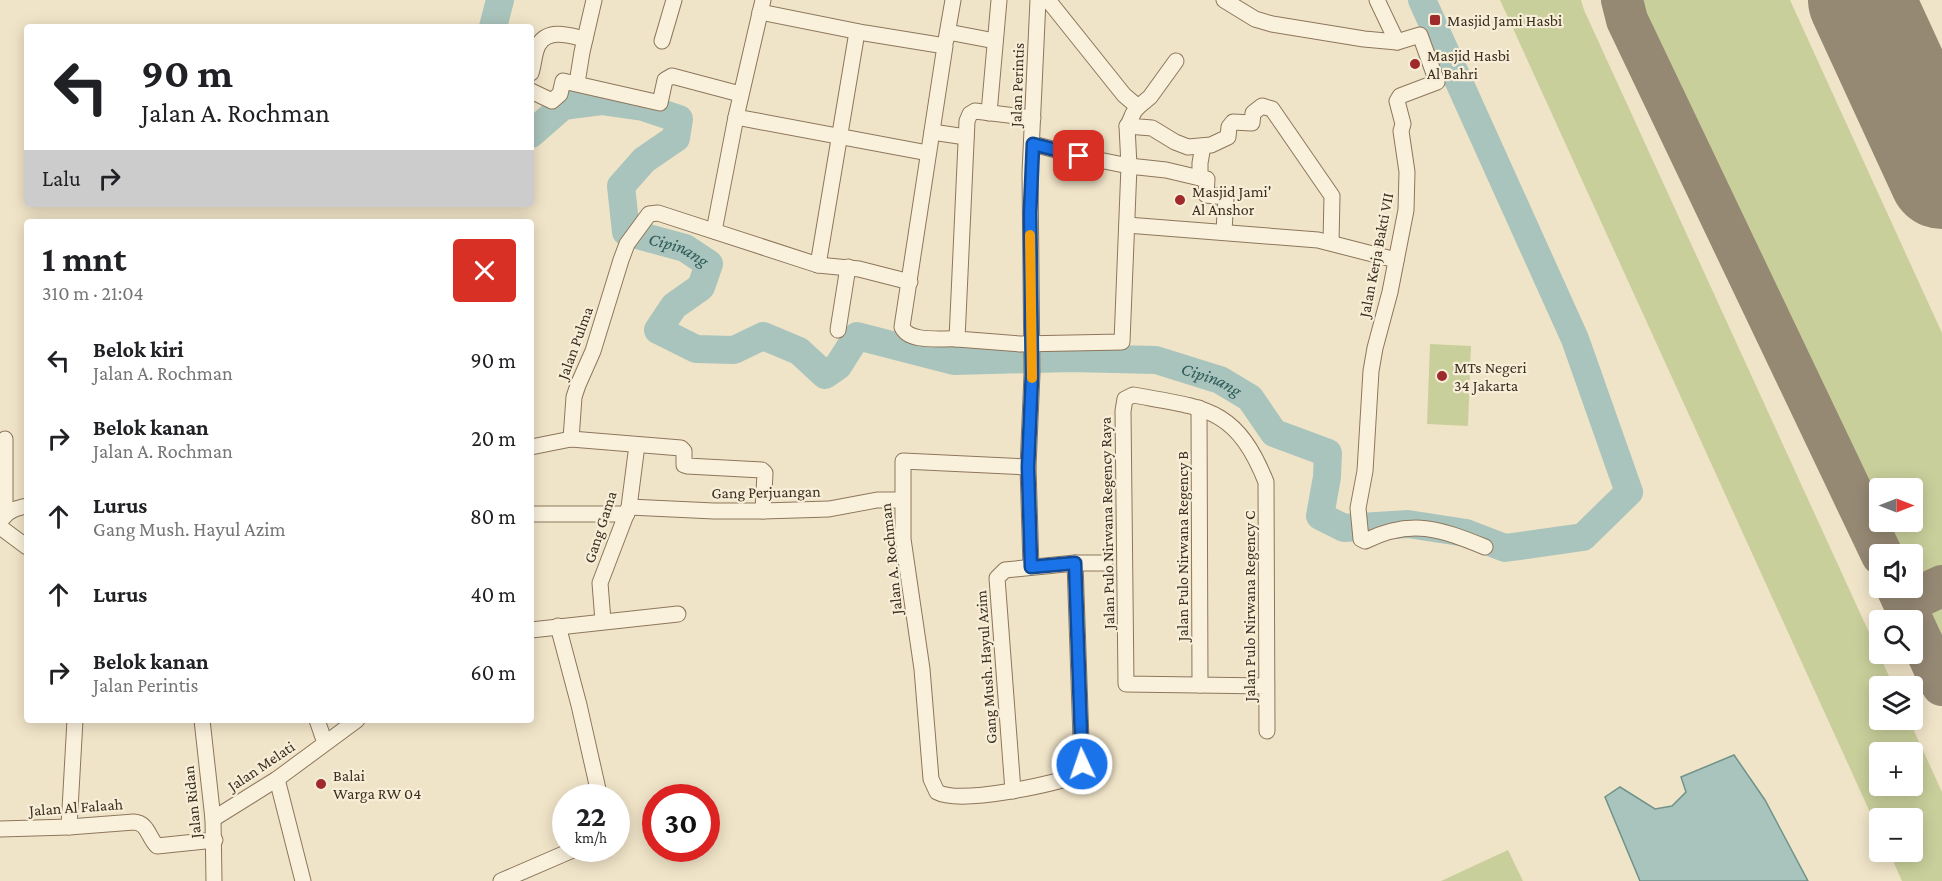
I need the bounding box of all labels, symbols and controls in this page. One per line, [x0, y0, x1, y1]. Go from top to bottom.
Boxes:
place label: Masjid Jami Hasbi [1447, 12, 1562, 30]
marker: Masjid Jami Hasbi [1428, 13, 1442, 27]
street label: Jalan Perintis [1007, 43, 1028, 129]
place label: Masjid Hasbi Al Bahri [1427, 47, 1510, 82]
icon: left [42, 48, 120, 126]
text: 90 m [141, 49, 233, 96]
marker: Masjid Hasbi Al Bahri [1408, 57, 1422, 71]
text: Jalan A. Rochman [141, 98, 330, 128]
pin [1053, 130, 1104, 181]
icon: arrive [1062, 139, 1095, 172]
icon: right [93, 162, 126, 195]
text: Lalu [42, 166, 81, 191]
place label: Masjid Jami' Al Anshor [1192, 183, 1271, 218]
street label: Jalan Kerja Bakti VII [1355, 191, 1397, 321]
marker: Masjid Jami' Al Anshor [1173, 193, 1187, 207]
water label: Cipinang [646, 229, 713, 272]
text: 1 mnt [42, 239, 127, 279]
button: close [453, 239, 516, 302]
text: 310 m · 21:04 [42, 282, 144, 304]
street label: Jalan Pulma [553, 304, 597, 384]
text: Belok kiri [93, 337, 184, 362]
icon: left [42, 344, 75, 377]
text: 90 m [471, 348, 516, 373]
water label: Cipinang [1179, 359, 1246, 401]
place label: MTs Negeri 34 Jakarta [1454, 359, 1527, 395]
text: Jalan A. Rochman [93, 362, 233, 384]
marker: MTs Negeri 34 Jakarta [1435, 369, 1449, 383]
text: Belok kanan [93, 415, 209, 440]
street label: Jalan Pulo Nirwana Regency Raya [1097, 416, 1118, 631]
icon: right [42, 422, 75, 455]
text: 20 m [471, 426, 516, 451]
text: Jalan A. Rochman [93, 440, 233, 462]
street label: Jalan Pulo Nirwana Regency B [1174, 451, 1192, 643]
north arrow [1869, 478, 1923, 532]
map controls [1869, 478, 1923, 862]
street label: Gang Perjuangan [711, 483, 821, 502]
street label: Gang Gama [580, 488, 621, 565]
text: Lurus [93, 493, 147, 518]
icon: ahead [42, 500, 75, 533]
street label: Jalan A. Rochman [877, 502, 906, 617]
text: 80 m [470, 504, 516, 529]
street label: Jalan Pulo Nirwana Regency C [1241, 511, 1259, 703]
text: Gang Mush. Hayul Azim [93, 518, 286, 540]
button: sound [1869, 544, 1923, 598]
icon: ahead [42, 578, 75, 611]
text: Lurus [93, 582, 147, 607]
text: 40 m [471, 582, 516, 607]
street label: Gang Mush. Hayul Azim [972, 589, 1001, 744]
button: search [1869, 610, 1923, 664]
text: Belok kanan [93, 649, 209, 674]
icon: right [42, 656, 75, 689]
text: 60 m [471, 660, 516, 685]
text: Jalan Perintis [93, 674, 198, 696]
button: layers [1869, 676, 1923, 730]
position arrow [1050, 732, 1114, 796]
street label: Jalan Melati [223, 737, 298, 796]
button: + [1869, 742, 1923, 796]
street label: Jalan Ridan [180, 764, 205, 841]
place label: Balai Warga RW 04 [333, 767, 421, 803]
marker: Balai Warga RW 04 [314, 777, 328, 791]
speed limit sign: 30 [642, 784, 720, 862]
street label: Jalan Al Falaah [26, 795, 124, 820]
text: 22 [576, 799, 606, 832]
button: − [1869, 808, 1923, 862]
text: km/h [575, 830, 607, 846]

